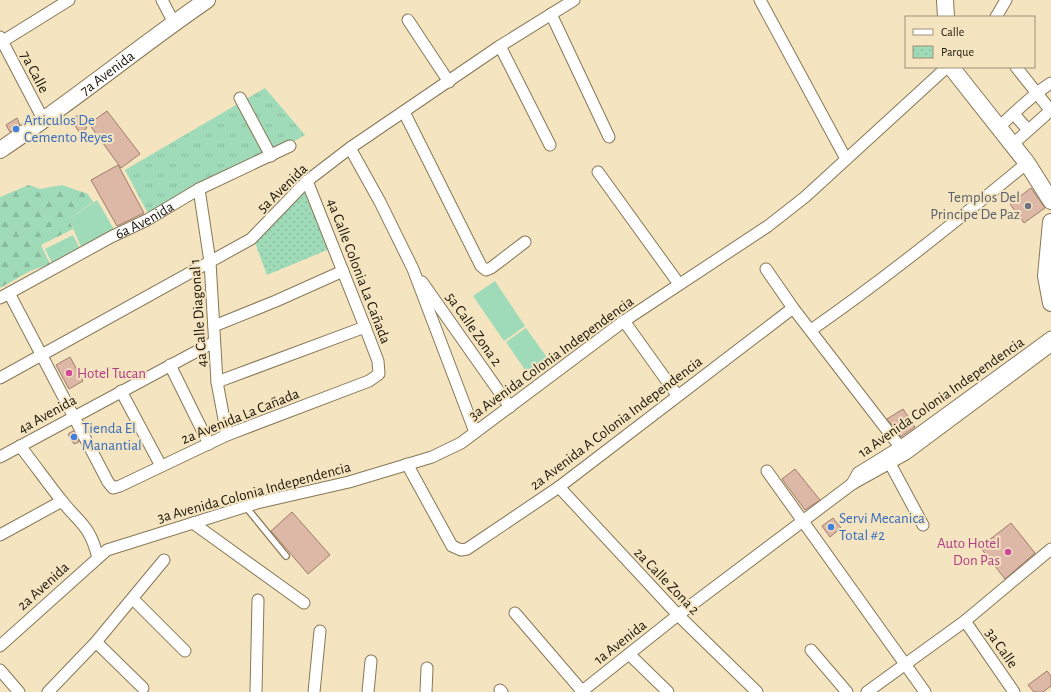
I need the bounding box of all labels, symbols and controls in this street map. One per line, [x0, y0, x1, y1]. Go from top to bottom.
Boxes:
legend [905, 16, 1035, 68]
text: Calle [941, 26, 964, 38]
text: Parque [941, 46, 974, 58]
street label: 7a Avenida [78, 48, 137, 98]
street label: 7a Calle [17, 49, 52, 96]
place label: Articulos De Cemento Reyes [24, 113, 113, 145]
marker: Articulos De Cemento Reyes [11, 124, 21, 134]
street label: 5a Avenida [254, 161, 310, 216]
place label: Templos Del Principe De Paz [930, 190, 1020, 222]
street label: 4a Calle Colonia La Cañada [324, 196, 393, 346]
street label: 6a Avenida [113, 199, 177, 242]
marker: Templos Del Principe De Paz [1023, 201, 1033, 211]
street label: 4a Calle Diagonal 1 [187, 258, 210, 368]
street label: 5a Calle Zona 2 [443, 290, 504, 369]
street label: 3a Avenida Colonia Independencia [466, 294, 636, 423]
street label: 1a Avenida Colonia Independencia [856, 334, 1027, 460]
street label: 2a Avenida A Colonia Independencia [527, 354, 705, 493]
place label: Hotel Tucan [77, 366, 146, 381]
marker: Hotel Tucan [64, 368, 74, 378]
street label: 2a Avenida La Cañada [179, 386, 301, 447]
street label: 4a Avenida [16, 392, 79, 437]
place label: Tienda El Manantial [82, 421, 142, 453]
marker: Tienda El Manantial [69, 432, 79, 442]
street label: 3a Avenida Colonia Independencia [156, 459, 352, 526]
place label: Servi Mecanica Total #2 [839, 511, 925, 543]
marker: Servi Mecanica Total #2 [826, 522, 836, 532]
place label: Auto Hotel Don Pas [937, 536, 1000, 568]
street label: 2a Calle Zona 2 [631, 545, 702, 618]
marker: Auto Hotel Don Pas [1003, 547, 1013, 557]
street label: 2a Avenida [15, 559, 72, 613]
street label: 1a Avenida [591, 617, 649, 667]
street label: 3a Calle [983, 626, 1021, 671]

